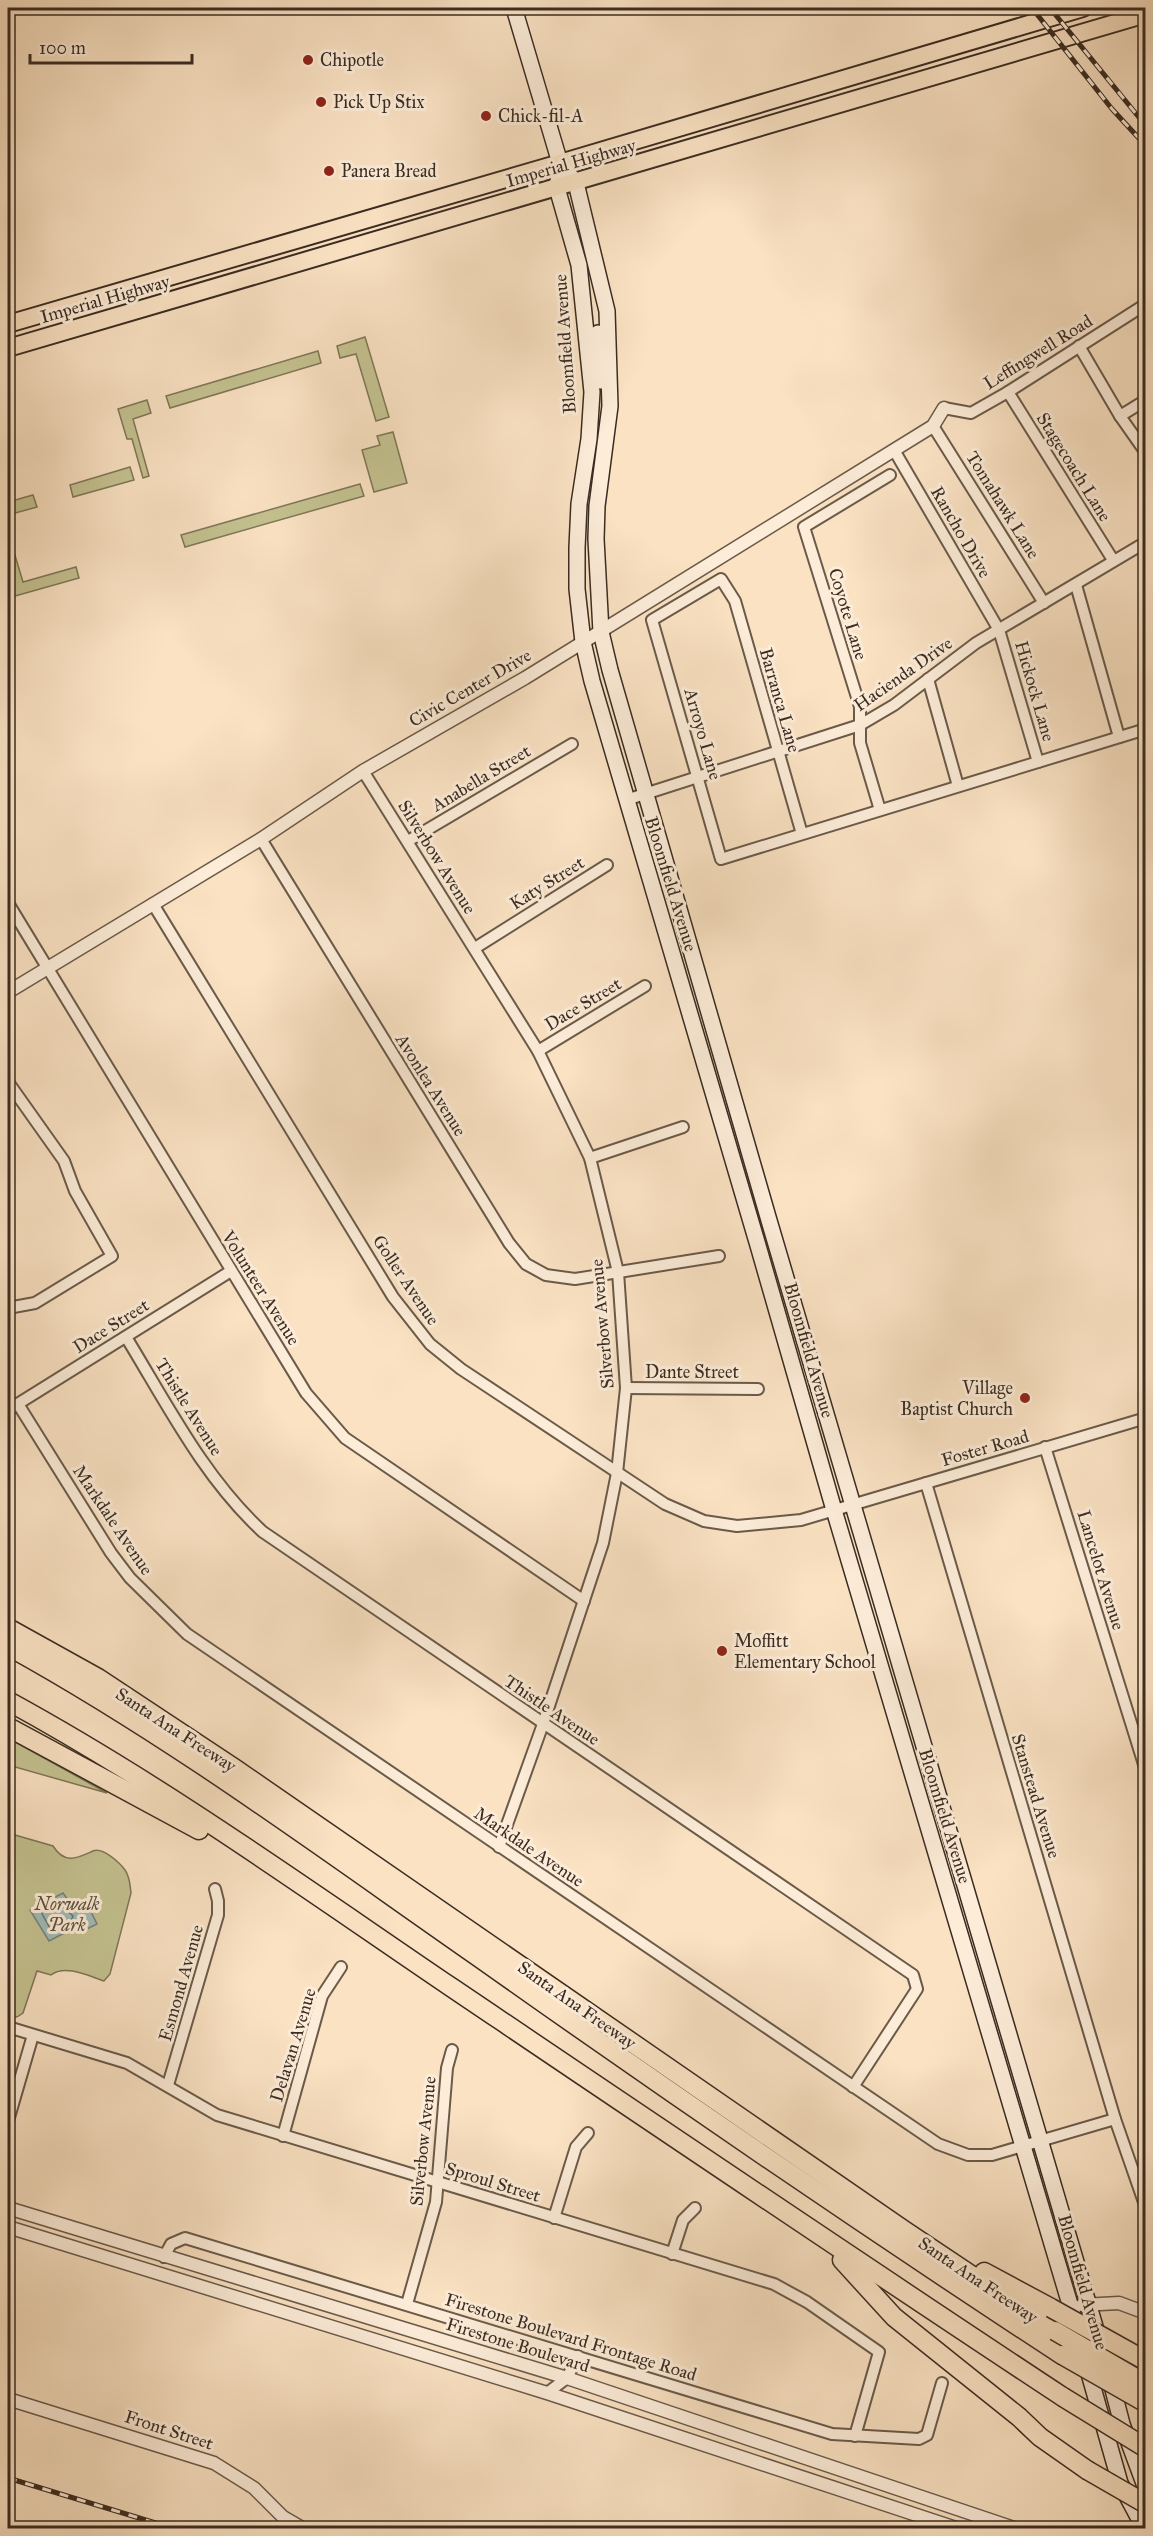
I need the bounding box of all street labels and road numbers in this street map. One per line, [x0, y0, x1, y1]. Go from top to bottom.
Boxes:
street label: Imperial Highway [504, 134, 639, 193]
street label: Imperial Highway [38, 270, 173, 329]
street label: Bloomfield Avenue [549, 273, 581, 415]
street label: Leffingwell Road [979, 310, 1097, 395]
street label: Stagecoach Lane [1031, 408, 1116, 526]
street label: Tomahawk Lane [961, 447, 1045, 563]
street label: Rancho Drive [926, 482, 996, 582]
street label: Coyote Lane [824, 566, 872, 662]
street label: Hacienda Drive [850, 632, 956, 716]
street label: Hickock Lane [1010, 638, 1060, 744]
street label: Civic Center Drive [405, 644, 535, 732]
street label: Barranca Lane [755, 645, 805, 755]
street label: Arroyo Lane [679, 685, 727, 782]
street label: Anabella Street [427, 740, 535, 817]
street label: Silverbow Avenue [393, 796, 481, 918]
street label: Bloomfield Avenue [640, 814, 702, 954]
street label: Katy Street [506, 851, 589, 915]
street label: Dace Street [541, 972, 626, 1035]
street label: Avonlea Avenue [390, 1029, 471, 1140]
street label: Volunteer Avenue [217, 1226, 305, 1349]
street label: Goller Avenue [368, 1231, 444, 1329]
street label: Silverbow Avenue [585, 1258, 619, 1390]
street label: Bloomfield Avenue [779, 1280, 839, 1420]
street label: Dace Street [69, 1294, 154, 1358]
street label: Thistle Avenue [150, 1354, 228, 1460]
street label: Dante Street [645, 1361, 740, 1383]
street label: Foster Road [939, 1425, 1031, 1471]
street label: Markdale Avenue [68, 1461, 158, 1579]
street label: Lancelot Avenue [1072, 1507, 1130, 1633]
street label: Thistle Avenue [500, 1670, 604, 1750]
street label: Santa Ana Freeway [112, 1683, 241, 1777]
street label: Stanstead Avenue [1007, 1731, 1065, 1861]
street label: Bloomfield Avenue [914, 1746, 976, 1886]
street label: Markdale Avenue [470, 1802, 588, 1892]
street label: Esmond Avenue [154, 1922, 208, 2044]
street label: Santa Ana Freeway [514, 1956, 641, 2054]
street label: Delavan Avenue [265, 1985, 321, 2105]
street label: Silverbow Avenue [405, 2075, 441, 2207]
street label: Sproul Street [443, 2157, 544, 2207]
street label: Bloomfield Avenue [1053, 2212, 1113, 2352]
street label: Santa Ana Freeway [914, 2232, 1042, 2328]
street label: Firestone Boulevard Frontage Road [443, 2288, 699, 2386]
street label: Firestone Boulevard [444, 2313, 592, 2377]
street label: Front Street [122, 2405, 217, 2455]

